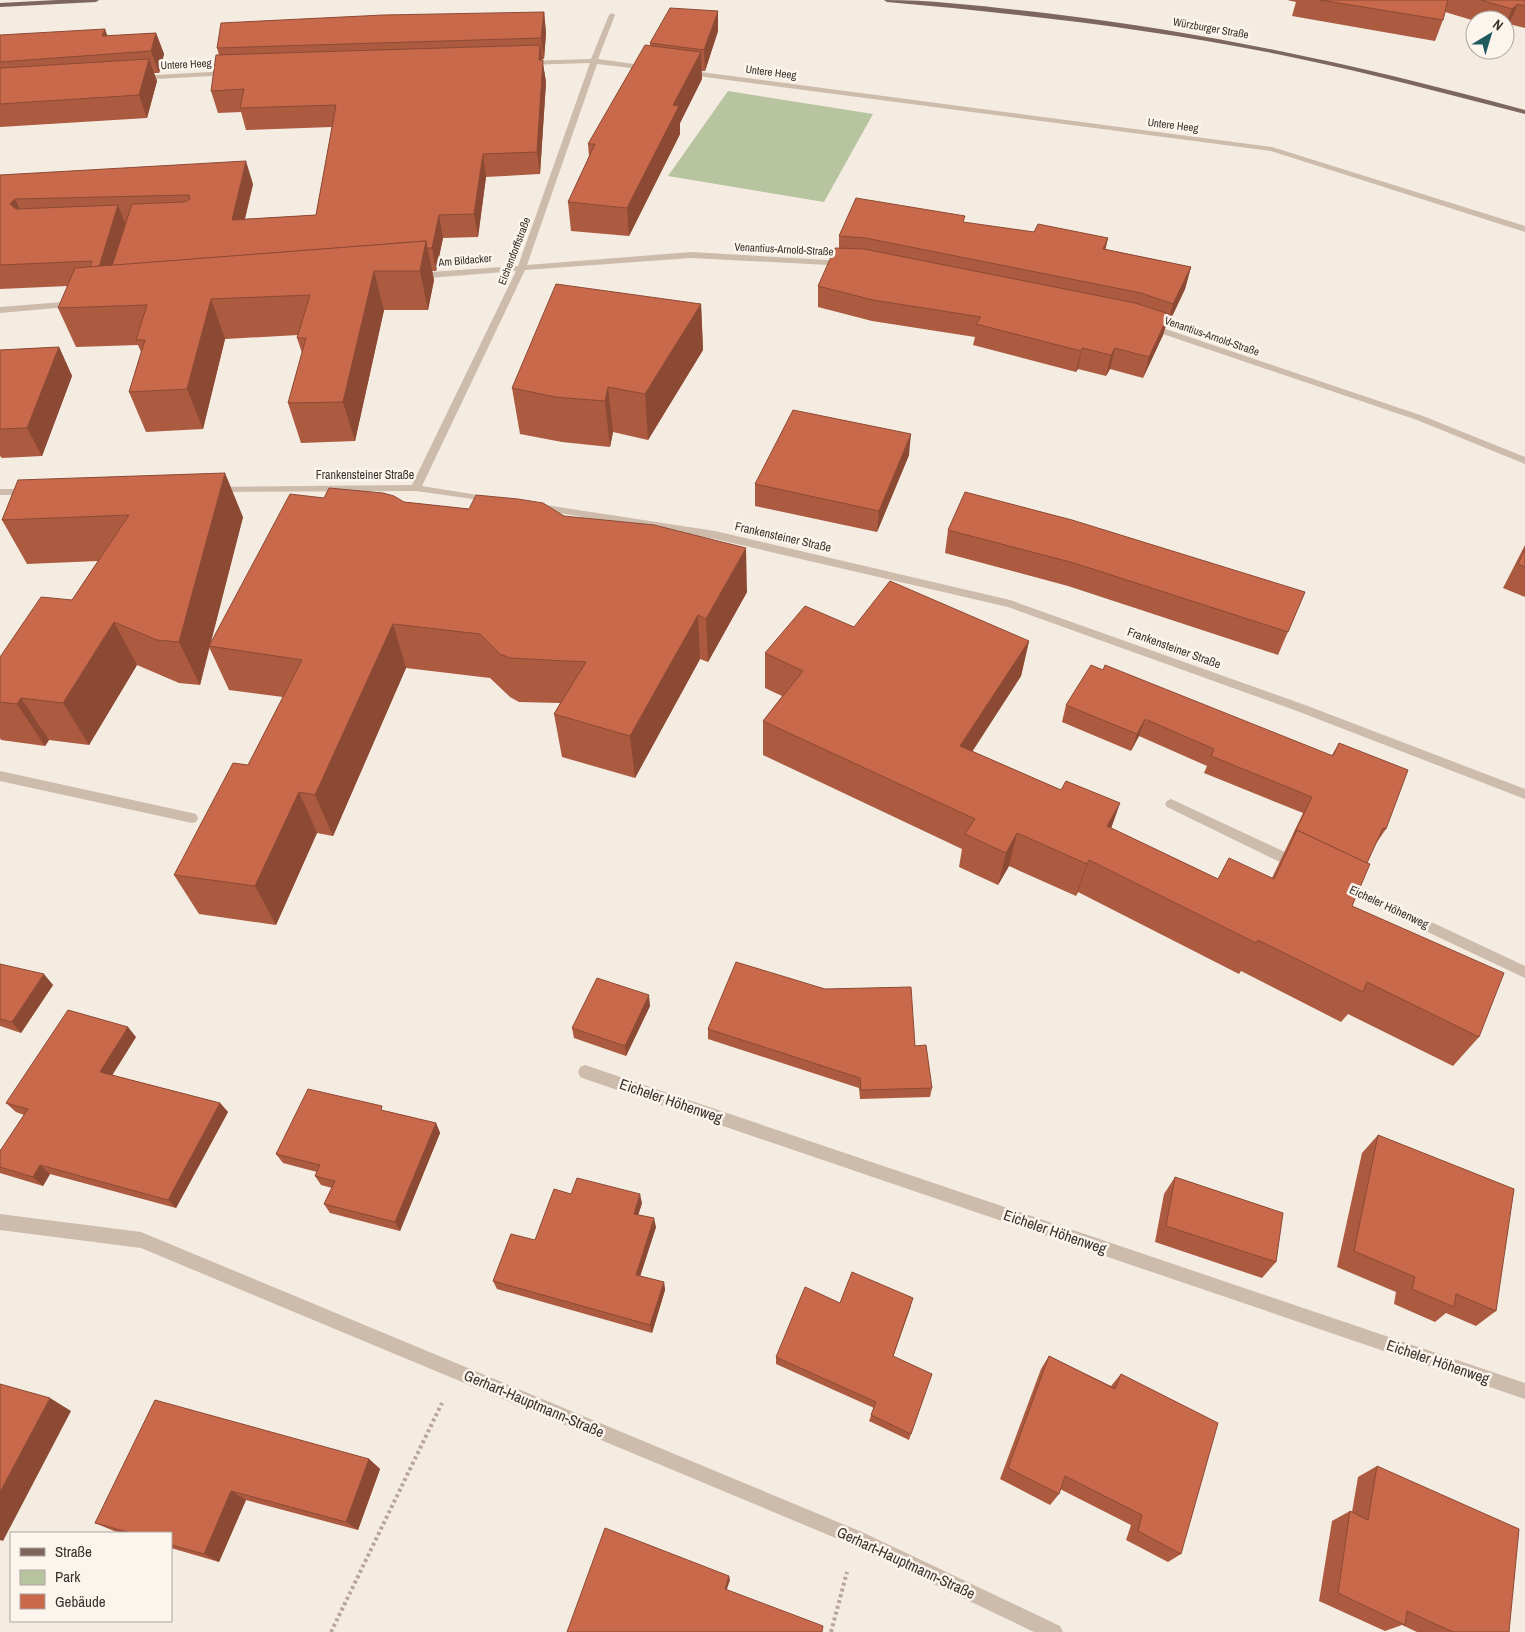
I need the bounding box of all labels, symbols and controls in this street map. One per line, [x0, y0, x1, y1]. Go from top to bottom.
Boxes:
north arrow [1465, 10, 1515, 60]
street label: Würzburger Straße [1172, 14, 1250, 42]
text: N [1489, 15, 1507, 34]
street label: Untere Heeg [160, 56, 212, 72]
street label: Untere Heeg [745, 62, 797, 82]
street label: Untere Heeg [1147, 115, 1199, 135]
street label: Eichendorffstraße [495, 215, 533, 287]
street label: Venantius-Arnold-Straße [734, 239, 834, 259]
street label: Am Bildacker [437, 251, 492, 269]
street label: Venantius-Arnold-Straße [1163, 313, 1261, 359]
street label: Frankensteiner Straße [316, 467, 414, 483]
street label: Frankensteiner Straße [733, 518, 833, 556]
street label: Frankensteiner Straße [1125, 624, 1223, 672]
street label: Eicheler Höhenweg [1347, 882, 1432, 933]
street label: Eicheler Höhenweg [617, 1073, 725, 1128]
street label: Eicheler Höhenweg [1001, 1204, 1109, 1259]
street label: Eicheler Höhenweg [1384, 1334, 1492, 1389]
street label: Gerhart-Hauptmann-Straße [461, 1364, 608, 1443]
street label: Gerhart-Hauptmann-Straße [834, 1521, 979, 1604]
legend [10, 1532, 172, 1622]
text: Straße [55, 1541, 92, 1562]
text: Park [55, 1566, 81, 1587]
text: Gebäude [55, 1591, 106, 1612]

